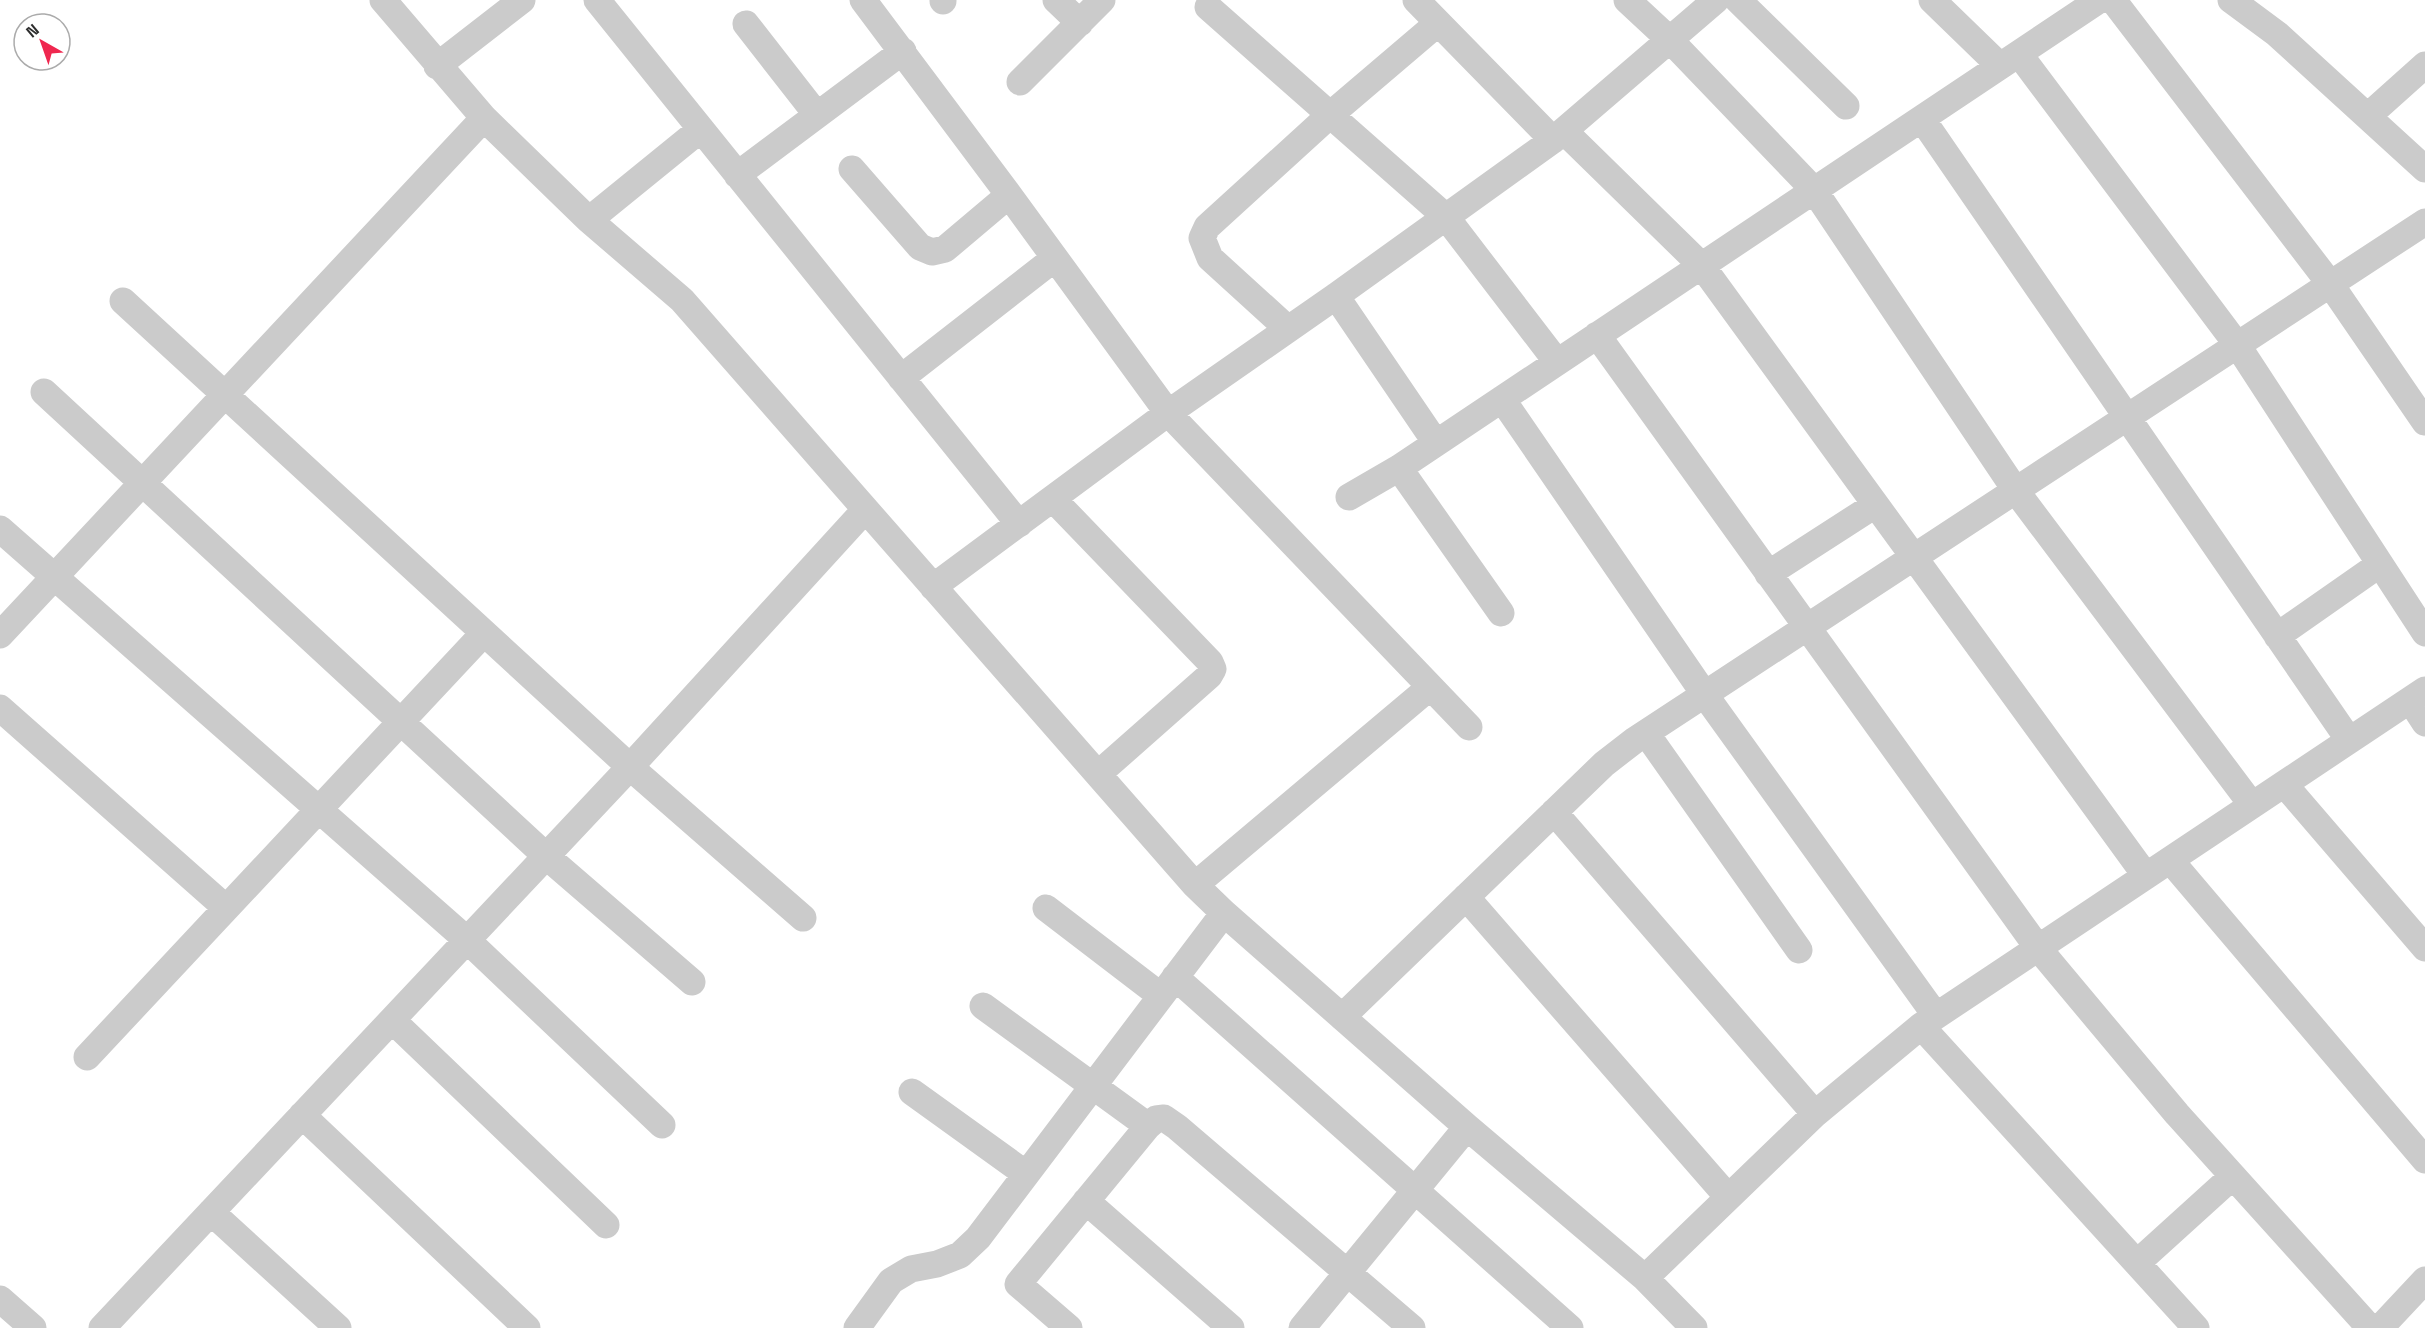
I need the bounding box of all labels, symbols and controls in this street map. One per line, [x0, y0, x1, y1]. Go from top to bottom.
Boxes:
north arrow [12, 12, 72, 72]
text: N [22, 19, 44, 42]

